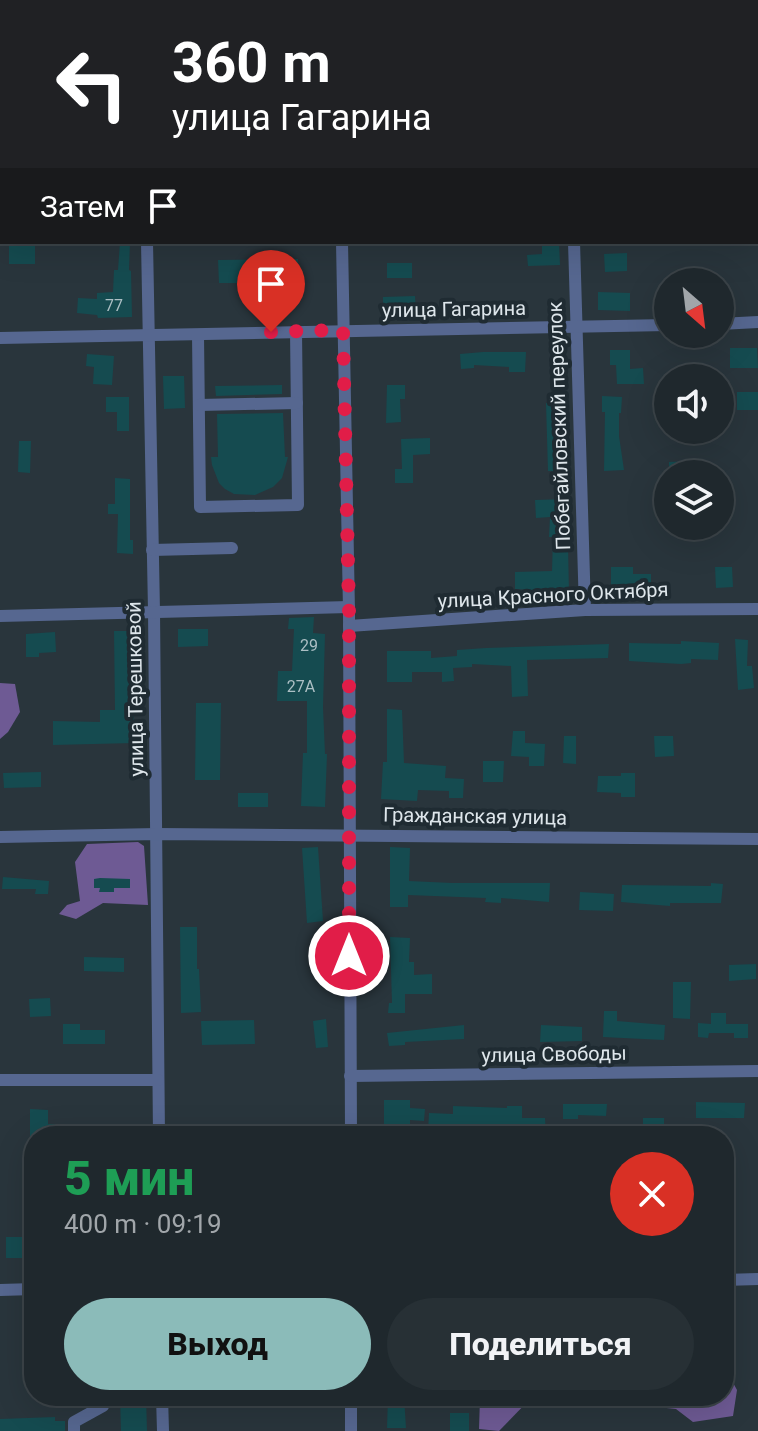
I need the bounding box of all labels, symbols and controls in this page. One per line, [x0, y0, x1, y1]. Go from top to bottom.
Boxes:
text: 360 m [172, 30, 331, 96]
icon: left [40, 32, 144, 136]
text: улица Гагарина [172, 97, 432, 139]
icon: arrive [141, 184, 185, 228]
text: Затем [40, 189, 125, 224]
pin [237, 250, 305, 332]
icon: arrive [249, 262, 293, 306]
north arrow [654, 268, 734, 348]
map controls [654, 268, 734, 540]
house number: 77 [105, 296, 123, 315]
street label: улица Гагарина [382, 296, 526, 322]
street label: Побегайловский переулок [543, 301, 575, 551]
button: sound [654, 364, 734, 444]
button: layers [654, 460, 734, 540]
street label: улица Красного Октября [437, 577, 669, 613]
street label: улица Терешковой [121, 601, 149, 777]
house number: 29 [300, 636, 318, 655]
house number: 27А [287, 677, 316, 696]
street label: Гражданская улица [383, 802, 567, 830]
position arrow [307, 914, 391, 998]
street label: улица Свободы [481, 1041, 627, 1067]
text: 5 мин [64, 1150, 194, 1207]
button: close [610, 1152, 694, 1236]
text: 400 m · 09:19 [64, 1209, 222, 1239]
button: Выход [64, 1298, 371, 1390]
button: Поделиться [387, 1298, 694, 1390]

